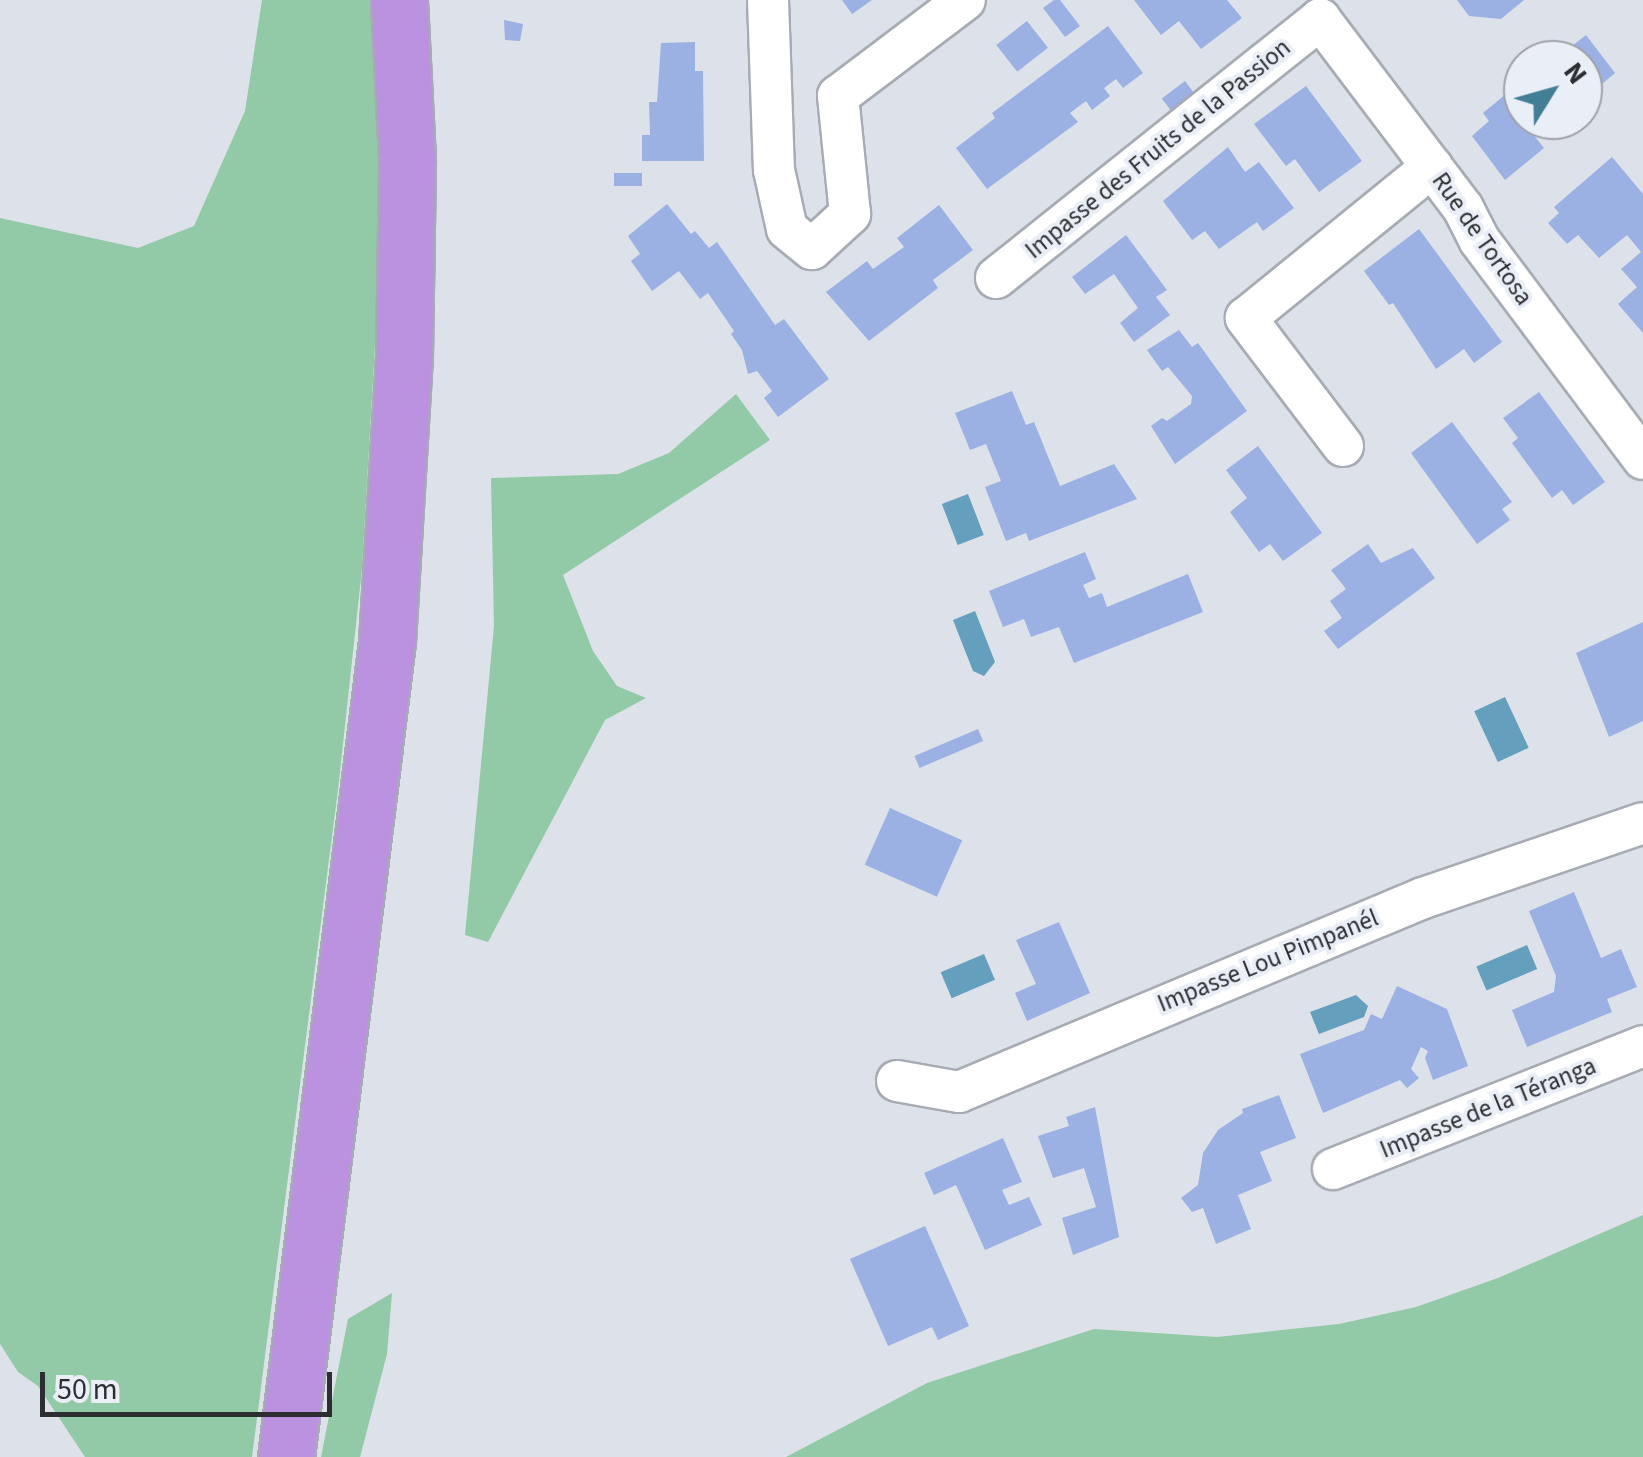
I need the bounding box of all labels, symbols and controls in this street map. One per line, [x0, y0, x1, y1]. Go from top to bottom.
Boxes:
street label: Impasse des Fruits de la Passion [1019, 33, 1297, 265]
north arrow [1503, 40, 1603, 140]
text: N [1554, 54, 1597, 93]
street label: Rue de Tortosa [1425, 167, 1539, 311]
street label: Impasse Lou Pimpanél [1153, 903, 1383, 1019]
street label: Impasse de la Téranga [1376, 1051, 1600, 1165]
scale bar [45, 1352, 338, 1414]
text: 50 m [57, 1368, 118, 1411]

